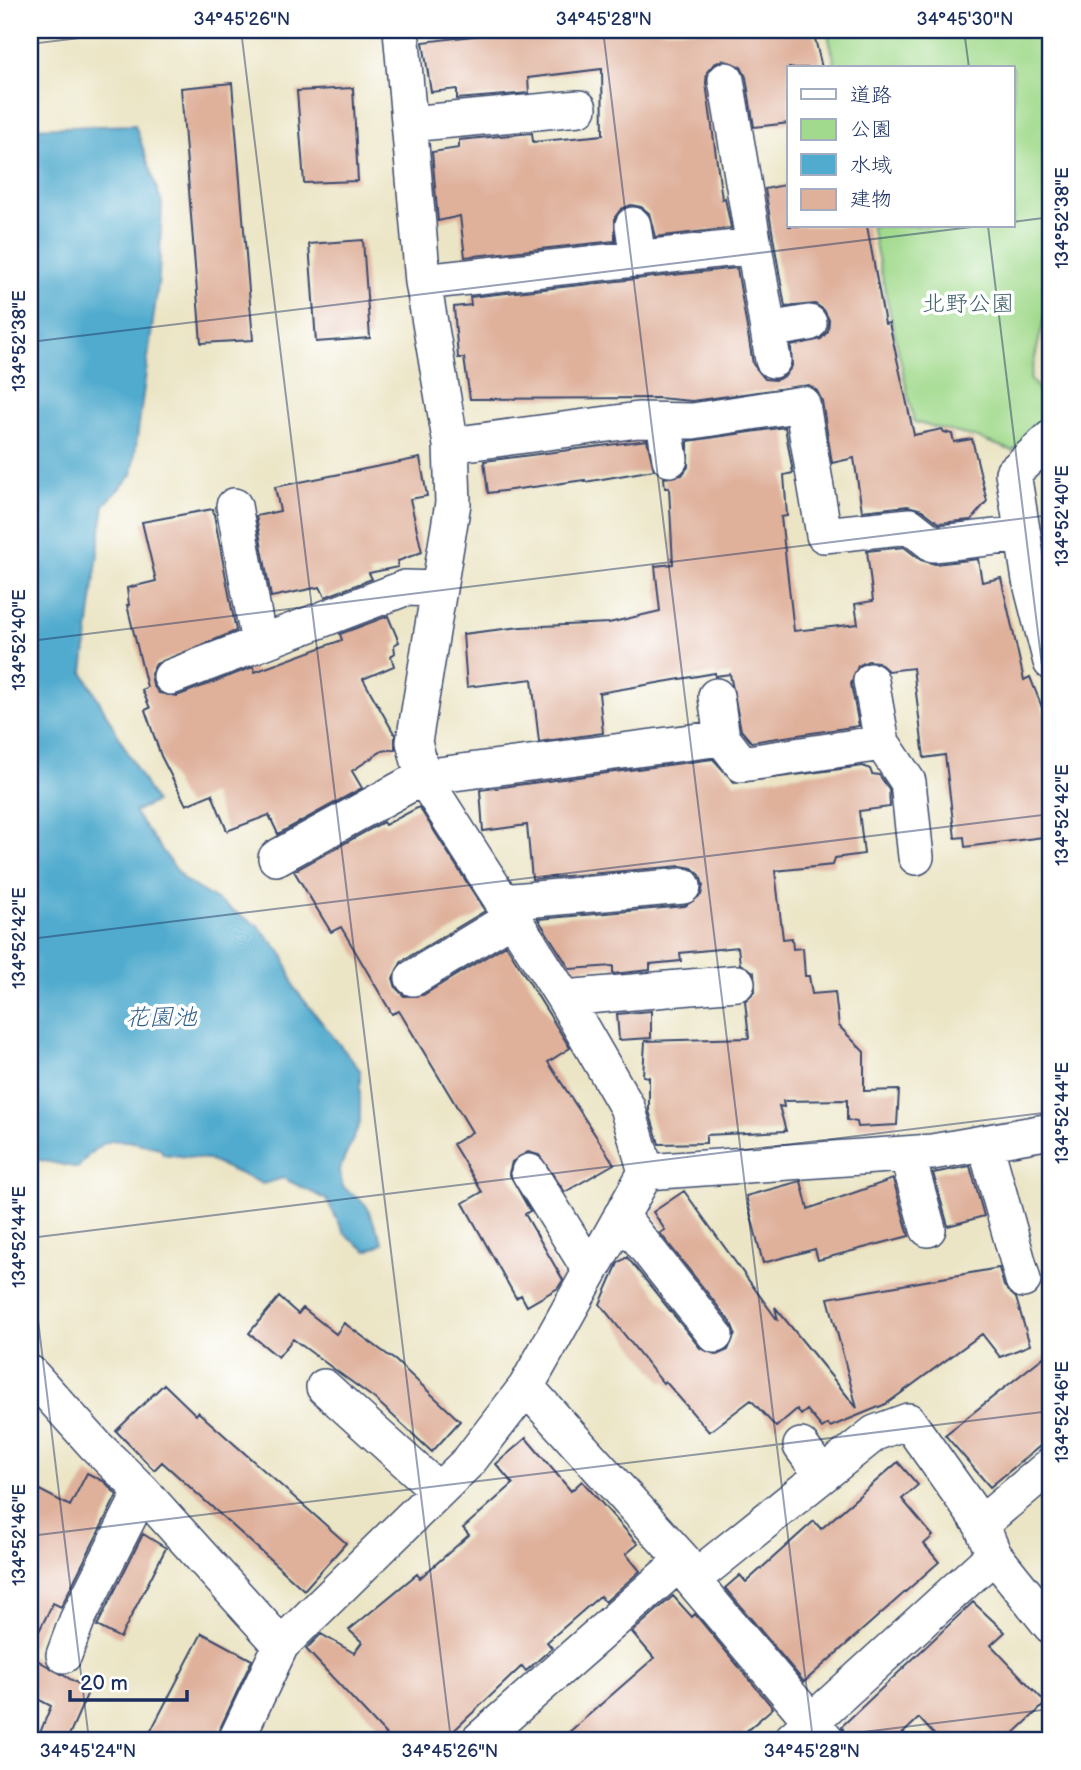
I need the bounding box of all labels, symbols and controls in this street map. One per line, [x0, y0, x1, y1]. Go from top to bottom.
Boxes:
text: 34°45'26"N [194, 9, 290, 30]
text: 34°45'28"N [556, 9, 652, 30]
text: 34°45'30"N [917, 9, 1013, 30]
legend [787, 66, 1014, 228]
text: 道路 [850, 83, 892, 108]
text: 公園 [850, 117, 892, 142]
text: 水域 [850, 153, 892, 178]
text: 134°52'38"E [1052, 167, 1073, 269]
text: 建物 [850, 187, 892, 212]
text: 134°52'38"E [9, 290, 30, 392]
park label: 北野公園 [922, 290, 1014, 318]
text: 134°52'40"E [1052, 465, 1073, 567]
text: 134°52'40"E [9, 589, 30, 691]
text: 134°52'42"E [1052, 764, 1073, 866]
text: 134°52'42"E [9, 887, 30, 989]
water label: 花園池 [125, 1003, 198, 1032]
text: 134°52'44"E [1052, 1062, 1073, 1164]
text: 134°52'44"E [9, 1186, 30, 1288]
text: 134°52'46"E [1052, 1361, 1073, 1463]
text: 134°52'46"E [9, 1484, 30, 1586]
scale bar [70, 1658, 187, 1702]
text: 20 m [80, 1671, 128, 1696]
text: 34°45'24"N [40, 1741, 136, 1762]
text: 34°45'26"N [402, 1741, 498, 1762]
text: 34°45'28"N [764, 1741, 860, 1762]

